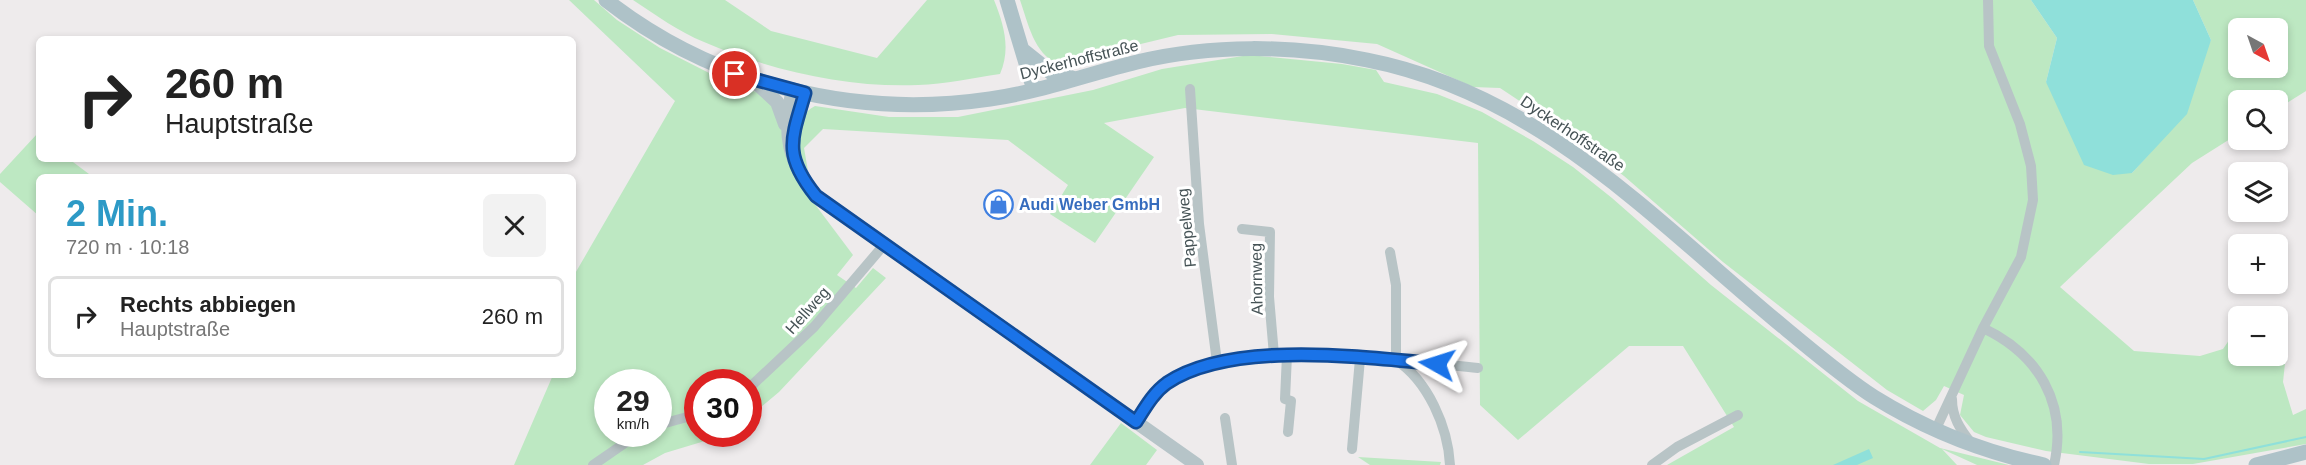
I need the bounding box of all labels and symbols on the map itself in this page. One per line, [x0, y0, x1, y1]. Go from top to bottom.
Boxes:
north arrow [2228, 18, 2288, 78]
street label: Dyckerhoffstraße [1018, 37, 1140, 82]
pin [709, 48, 760, 99]
street label: Dyckerhoffstraße [1518, 92, 1628, 174]
shop icon: Audi Weber GmbH [982, 188, 1014, 220]
street label: Pappelweg [1174, 188, 1199, 268]
place label: Audi Weber GmbH [1019, 196, 1160, 213]
street label: Ahornweg [1247, 243, 1266, 315]
street label: Hellweg [782, 283, 833, 337]
position arrow [1405, 332, 1469, 396]
speed limit sign: 30 [684, 369, 762, 447]

